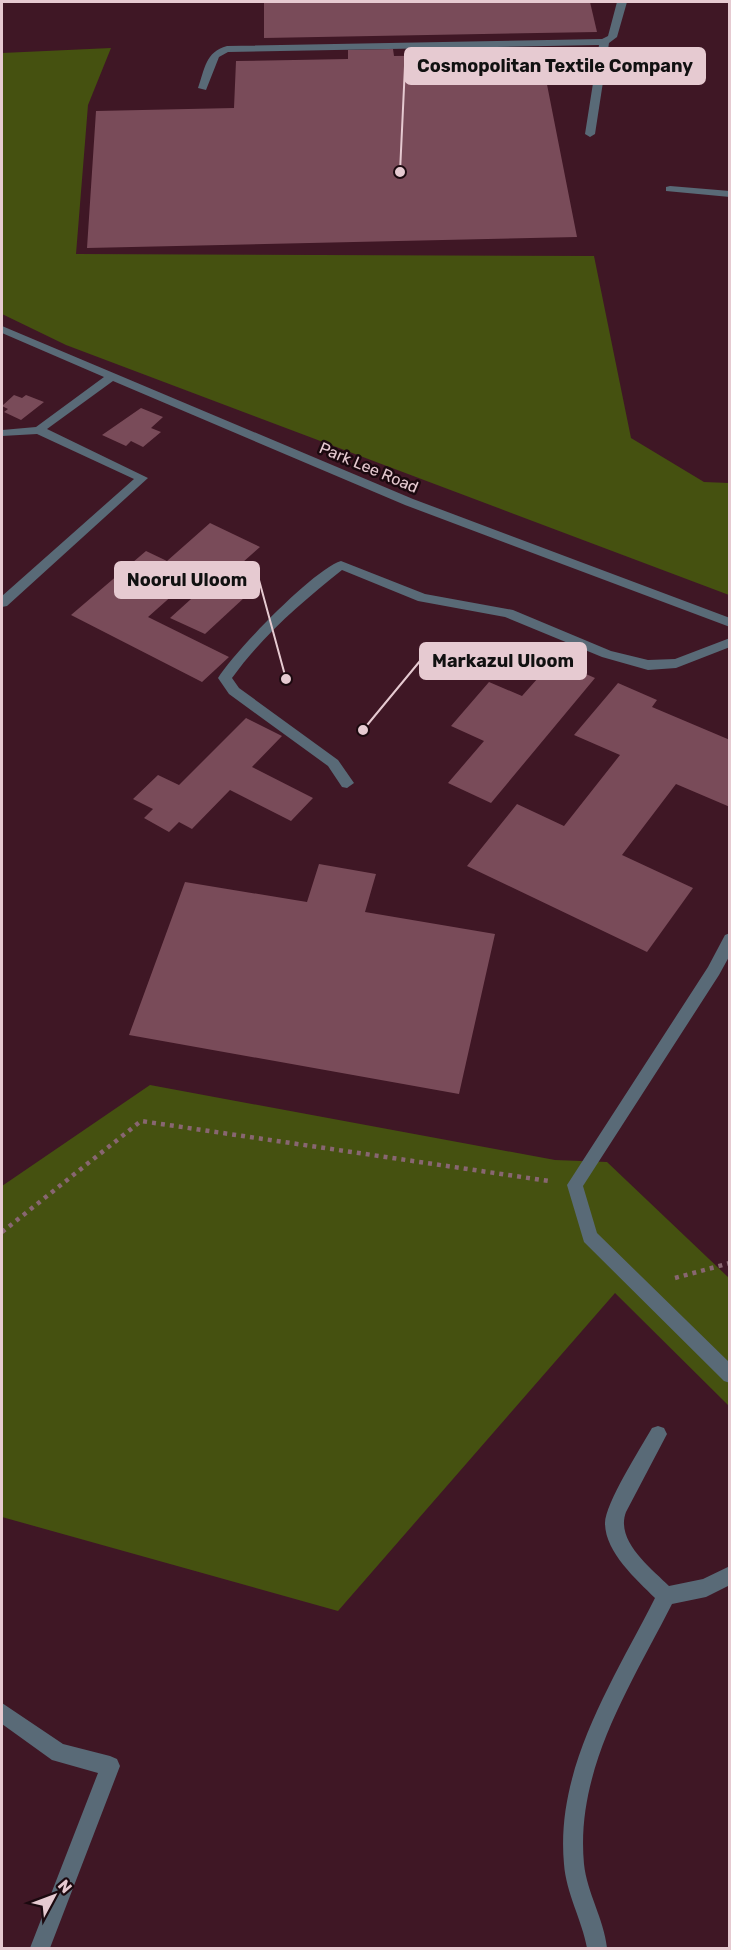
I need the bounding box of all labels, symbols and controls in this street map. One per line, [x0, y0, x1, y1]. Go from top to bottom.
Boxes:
callout: Cosmopolitan Textile Company [405, 48, 705, 84]
text: Cosmopolitan Textile Company [417, 55, 693, 77]
street label: Park Lee Road [316, 438, 421, 497]
callout: Noorul Uloom [115, 562, 259, 598]
text: Noorul Uloom [127, 569, 247, 591]
callout: Markazul Uloom [420, 643, 586, 679]
text: Markazul Uloom [432, 650, 574, 672]
north arrow [24, 1866, 84, 1926]
text: N [54, 1876, 76, 1897]

